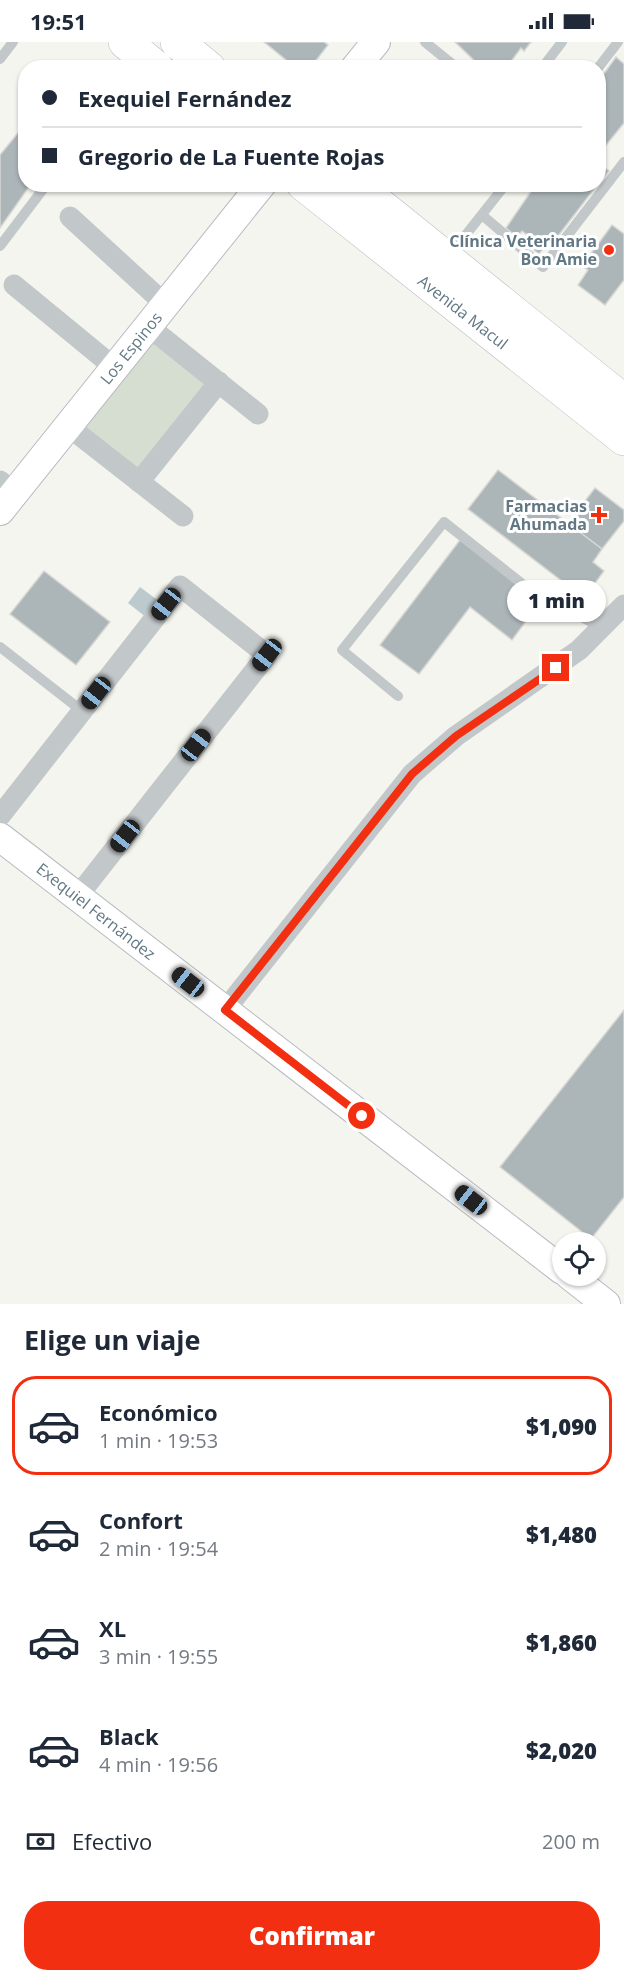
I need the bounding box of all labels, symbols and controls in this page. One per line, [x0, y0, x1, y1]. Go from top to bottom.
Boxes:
text: 19:51 [30, 6, 87, 36]
text: Exequiel Fernández [78, 83, 291, 113]
text: Gregorio de La Fuente Rojas [78, 141, 384, 171]
place label: Clínica Veterinaria Bon Amie [449, 230, 597, 270]
marker: Clínica Veterinaria Bon Amie [602, 243, 616, 257]
street label: Avenida Macul [413, 270, 513, 354]
street label: Los Espinos [95, 307, 167, 389]
place label: Farmacias Ahumada [505, 495, 587, 535]
marker: Farmacias Ahumada [592, 508, 606, 522]
callout: 1 min [506, 581, 606, 623]
car [148, 584, 184, 624]
text: 1 min [528, 587, 585, 614]
car [249, 635, 285, 675]
route end [542, 654, 569, 681]
car [78, 673, 114, 713]
car [178, 725, 214, 765]
car [107, 816, 143, 856]
street label: Exequiel Fernández [32, 857, 160, 965]
car [168, 964, 208, 1000]
route start [348, 1102, 375, 1129]
car [451, 1182, 491, 1218]
map controls [552, 1232, 606, 1286]
button: locate [552, 1232, 606, 1286]
text: Elige un viaje [24, 1321, 200, 1358]
text: Económico [99, 1397, 218, 1427]
icon: car [27, 1399, 81, 1453]
text: $1,090 [526, 1411, 597, 1441]
text: 1 min · 19:53 [99, 1427, 218, 1454]
text: Confort [99, 1505, 183, 1535]
icon: car [27, 1507, 81, 1561]
text: $1,480 [526, 1519, 597, 1549]
text: 2 min · 19:54 [99, 1535, 218, 1562]
text: XL [99, 1613, 126, 1643]
icon: car [27, 1615, 81, 1669]
text: $1,860 [526, 1627, 597, 1657]
text: 3 min · 19:55 [99, 1643, 218, 1670]
text: Black [99, 1721, 159, 1751]
icon: car [27, 1723, 81, 1777]
text: $2,020 [526, 1735, 597, 1765]
text: 4 min · 19:56 [99, 1751, 218, 1778]
icon: cash [24, 1825, 57, 1858]
text: Efectivo [72, 1826, 152, 1856]
text: 200 m [542, 1828, 600, 1855]
button: Confirmar [24, 1901, 600, 1970]

